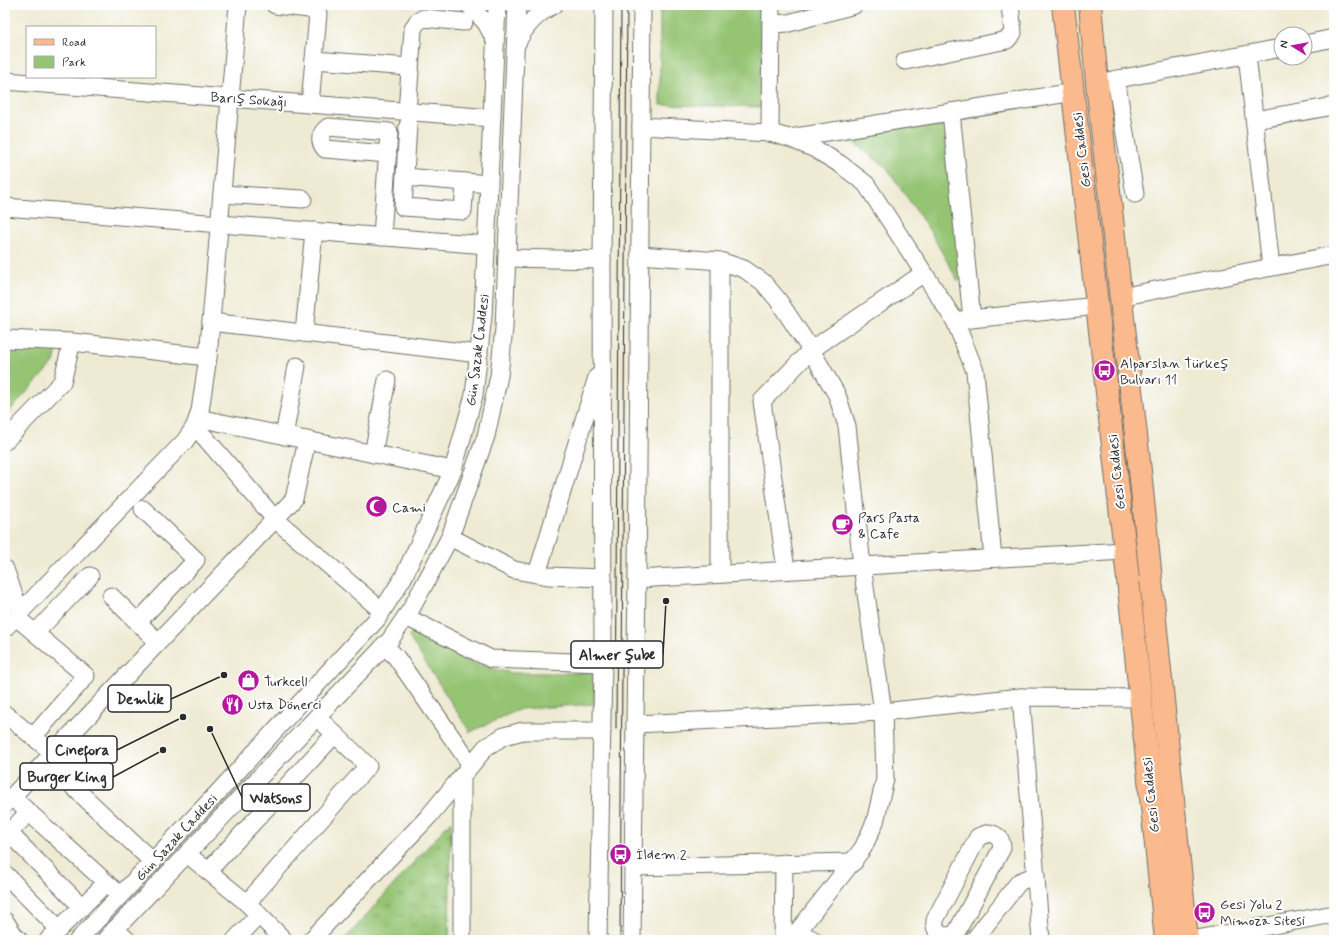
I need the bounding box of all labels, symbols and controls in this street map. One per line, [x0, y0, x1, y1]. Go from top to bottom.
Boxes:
legend [26, 26, 156, 78]
north arrow [1273, 26, 1313, 66]
text: Road [62, 35, 86, 51]
text: N [1277, 39, 1292, 49]
text: Park [62, 55, 86, 71]
street label: Barış Sokağı [210, 88, 288, 112]
street label: Gesi Caddesi [1068, 111, 1096, 189]
street label: Gün Sazak Caddesi [462, 293, 494, 407]
place label: Alparslan Türkeş Bulvarı 11 [1120, 355, 1229, 389]
bus stop icon: Alparslan Türkeş Bulvarı 11 [1092, 358, 1118, 384]
street label: Gesi Caddesi [1104, 433, 1130, 511]
mosque icon: Cami [364, 494, 390, 520]
place label: Cami [392, 499, 426, 517]
place label: Pars Pasta & Cafe [858, 509, 920, 543]
cafe icon: Pars Pasta & Cafe [830, 512, 856, 538]
callout: Almer şube [571, 641, 663, 668]
text: Almer şube [579, 646, 656, 666]
shop icon: Turkcell [236, 668, 262, 694]
place label: Turkcell [264, 673, 308, 691]
callout: Demlik [108, 685, 171, 712]
text: Demlik [116, 690, 164, 710]
restaurant icon: Usta Dönerci [219, 691, 245, 717]
place label: Usta Dönerci [248, 696, 322, 714]
callout: Cinefora [47, 736, 117, 763]
text: Cinefora [55, 741, 109, 763]
street label: Gesi Caddesi [1138, 756, 1164, 834]
callout: Burger King [20, 763, 113, 790]
text: Burger King [27, 768, 107, 790]
callout: Watsons [242, 784, 310, 811]
text: Watsons [249, 789, 302, 809]
street label: Gün Sazak Caddesi [132, 790, 222, 885]
bus stop icon: İldem 2 [608, 841, 634, 867]
place label: İldem 2 [636, 846, 687, 864]
place label: Gesi Yolu 2 Mimoza Sitesi [1220, 896, 1305, 930]
bus stop icon: Gesi Yolu 2 Mimoza Sitesi [1191, 899, 1217, 925]

